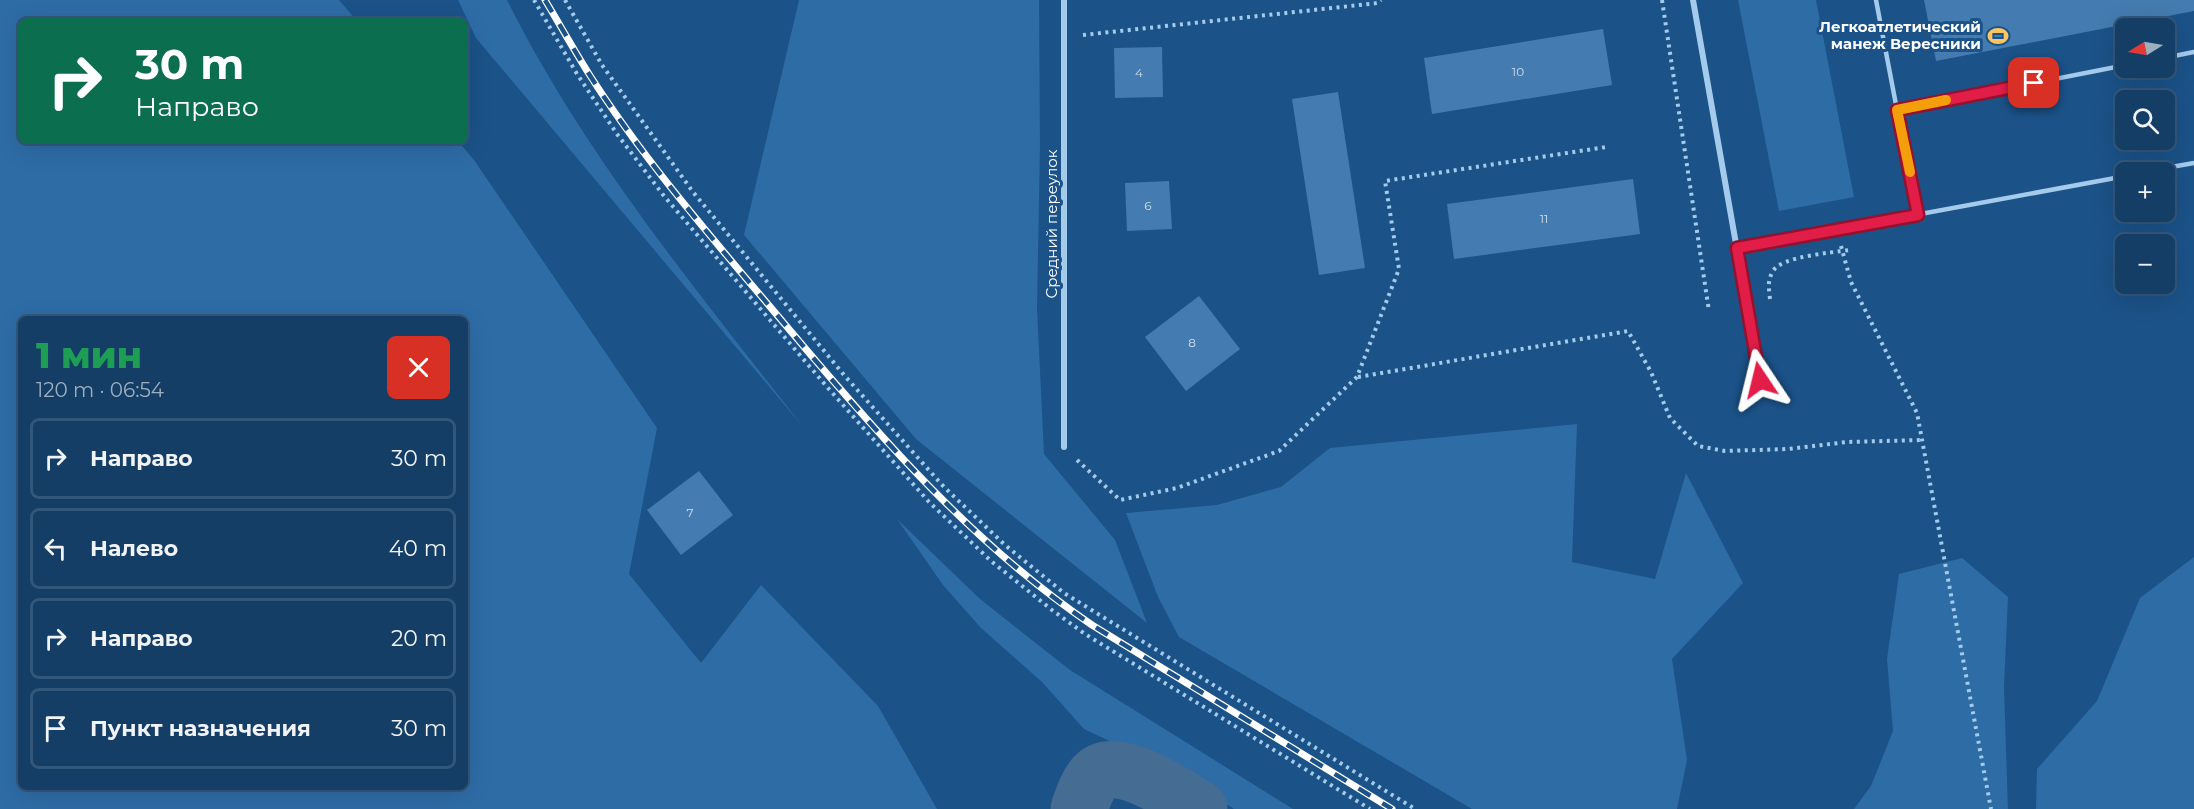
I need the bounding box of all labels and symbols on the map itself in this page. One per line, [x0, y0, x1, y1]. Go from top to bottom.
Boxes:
place label: Легкоатлетический манеж Вересники [1819, 17, 1981, 53]
north arrow [2115, 18, 2175, 78]
sports icon: Легкоатлетический манеж Вересники [1986, 24, 2010, 48]
pin [2008, 57, 2059, 108]
house number: 10 [1512, 64, 1524, 79]
house number: 4 [1135, 65, 1143, 80]
street label: Средний переулок [1042, 149, 1061, 299]
house number: 6 [1144, 198, 1152, 213]
house number: 11 [1540, 211, 1548, 226]
house number: 8 [1188, 335, 1196, 350]
position arrow [1728, 348, 1792, 412]
house number: 7 [686, 505, 694, 520]

